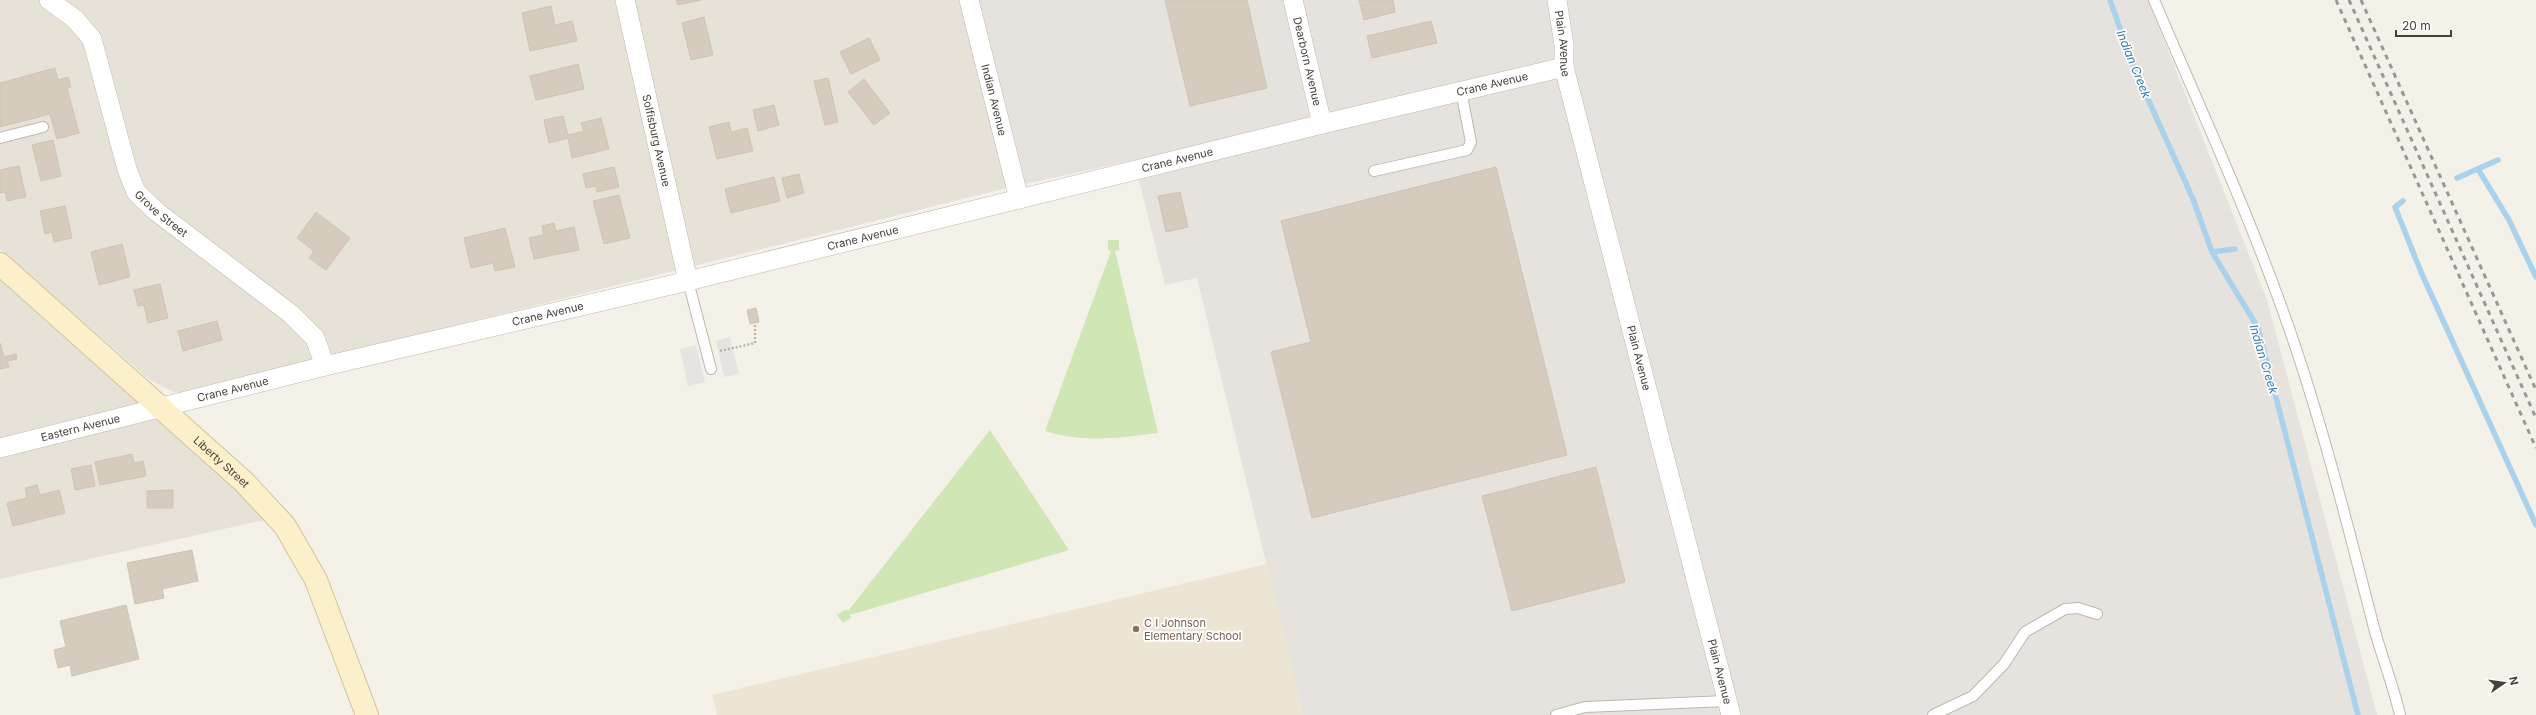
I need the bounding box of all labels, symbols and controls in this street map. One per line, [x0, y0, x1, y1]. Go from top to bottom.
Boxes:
street label: Plain Avenue [1552, 9, 1573, 78]
scale bar [2396, 12, 2451, 38]
street label: Dearborn Avenue [1290, 15, 1325, 107]
text: 20 m [2402, 18, 2431, 33]
water label: Indian Creek [2114, 28, 2155, 101]
street label: Indian Avenue [978, 63, 1010, 137]
street label: Crane Avenue [1455, 69, 1529, 99]
street label: Solfisburg Avenue [639, 93, 674, 188]
street label: Crane Avenue [1140, 144, 1214, 175]
street label: Grove Street [132, 187, 191, 240]
street label: Crane Avenue [826, 222, 900, 253]
street label: Crane Avenue [511, 299, 585, 329]
water label: Indian Creek [2246, 322, 2282, 396]
street label: Plain Avenue [1624, 324, 1654, 392]
street label: Crane Avenue [196, 374, 270, 405]
street label: Eastern Avenue [39, 411, 122, 444]
street label: Liberty Street [190, 433, 253, 491]
place label: C I Johnson Elementary School [1144, 616, 1241, 643]
marker: C I Johnson Elementary School [1131, 624, 1141, 634]
street label: Plain Avenue [1705, 638, 1735, 706]
north arrow [2484, 663, 2524, 703]
text: N [2506, 675, 2522, 686]

